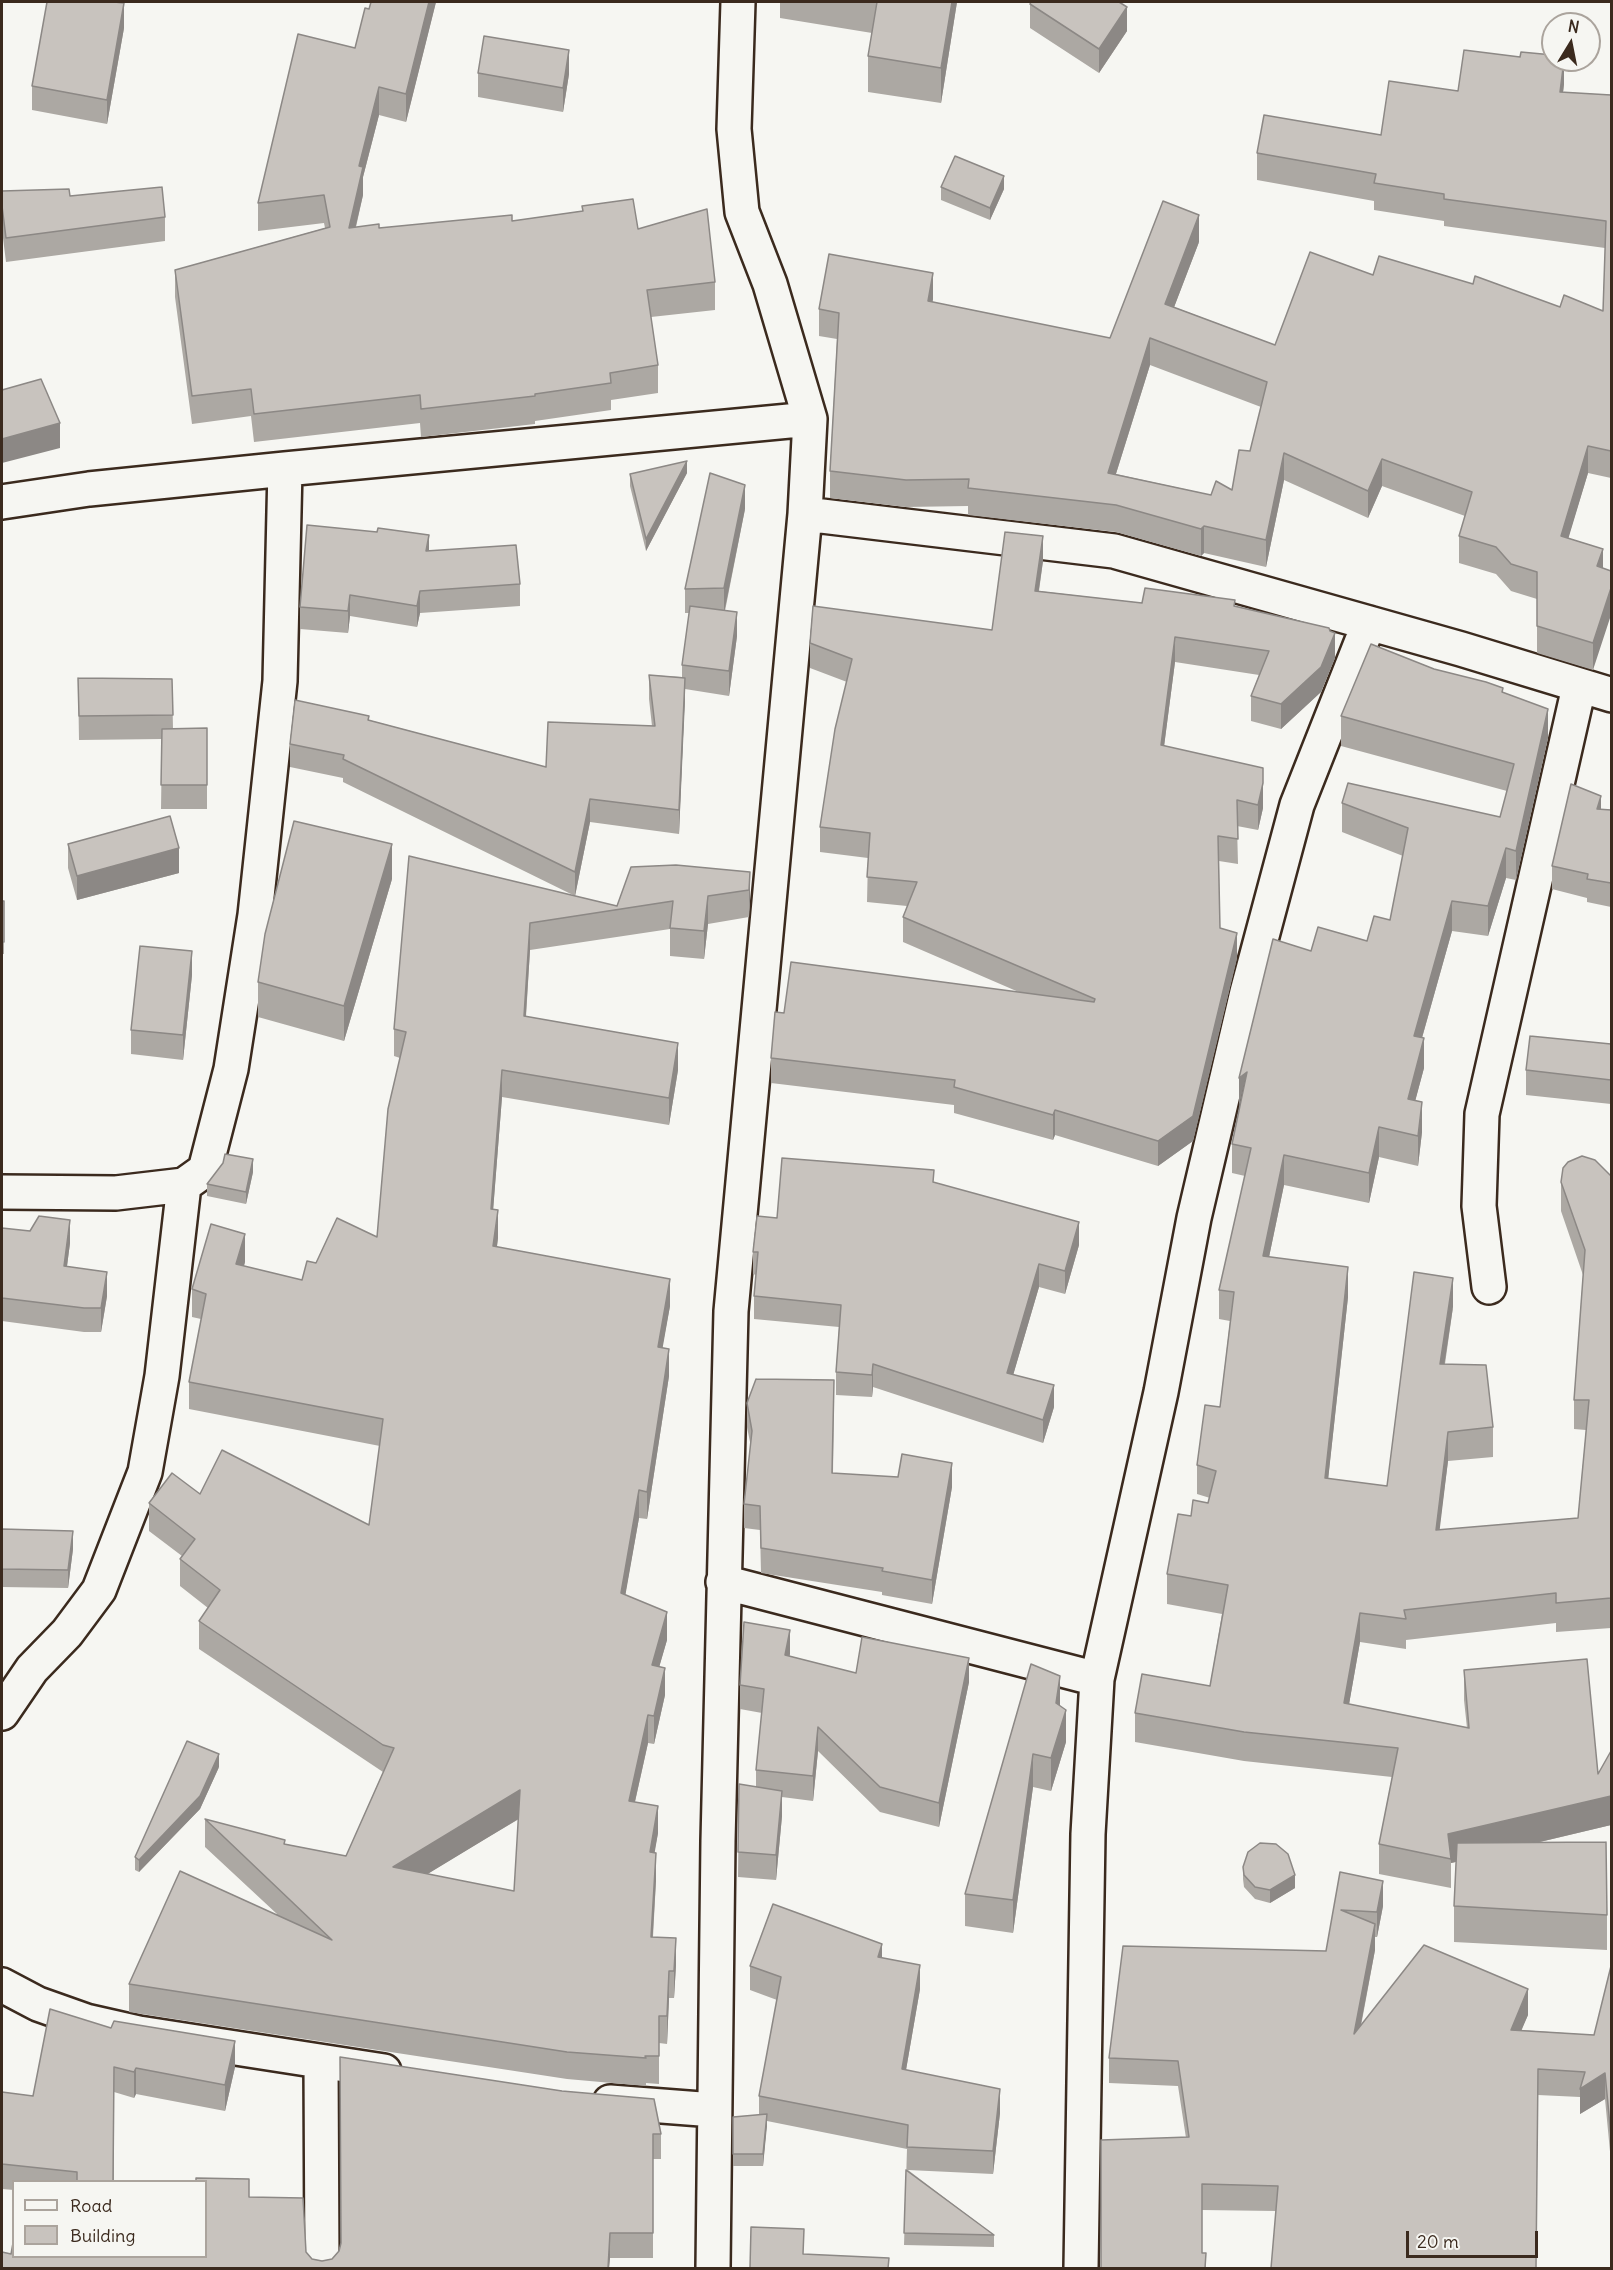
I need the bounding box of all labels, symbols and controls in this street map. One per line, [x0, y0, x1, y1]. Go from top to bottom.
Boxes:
north arrow [1541, 12, 1601, 72]
text: N [1567, 15, 1581, 37]
legend [12, 2180, 207, 2258]
text: Road [70, 2194, 112, 2217]
scale bar [1409, 2219, 1541, 2257]
text: Building [70, 2224, 135, 2247]
text: 20 m [1417, 2230, 1459, 2253]

